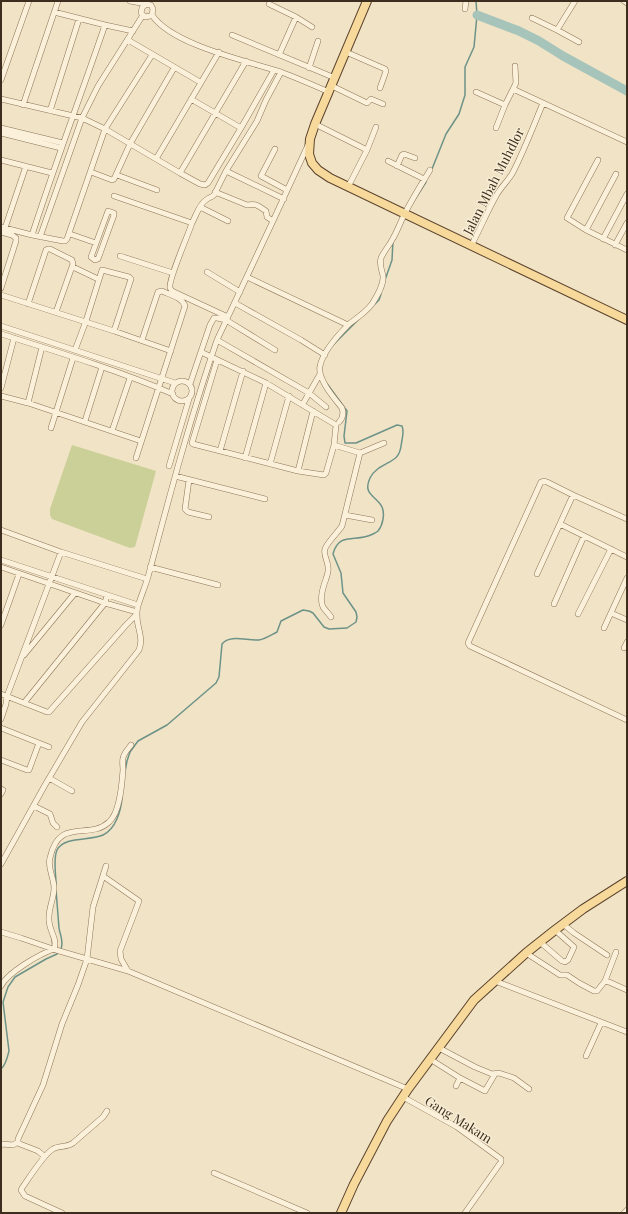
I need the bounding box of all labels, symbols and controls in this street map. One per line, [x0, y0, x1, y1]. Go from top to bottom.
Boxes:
street label: Jalan Mbah Muhdlor [458, 124, 527, 238]
street label: Gang Makam [422, 1092, 496, 1147]

